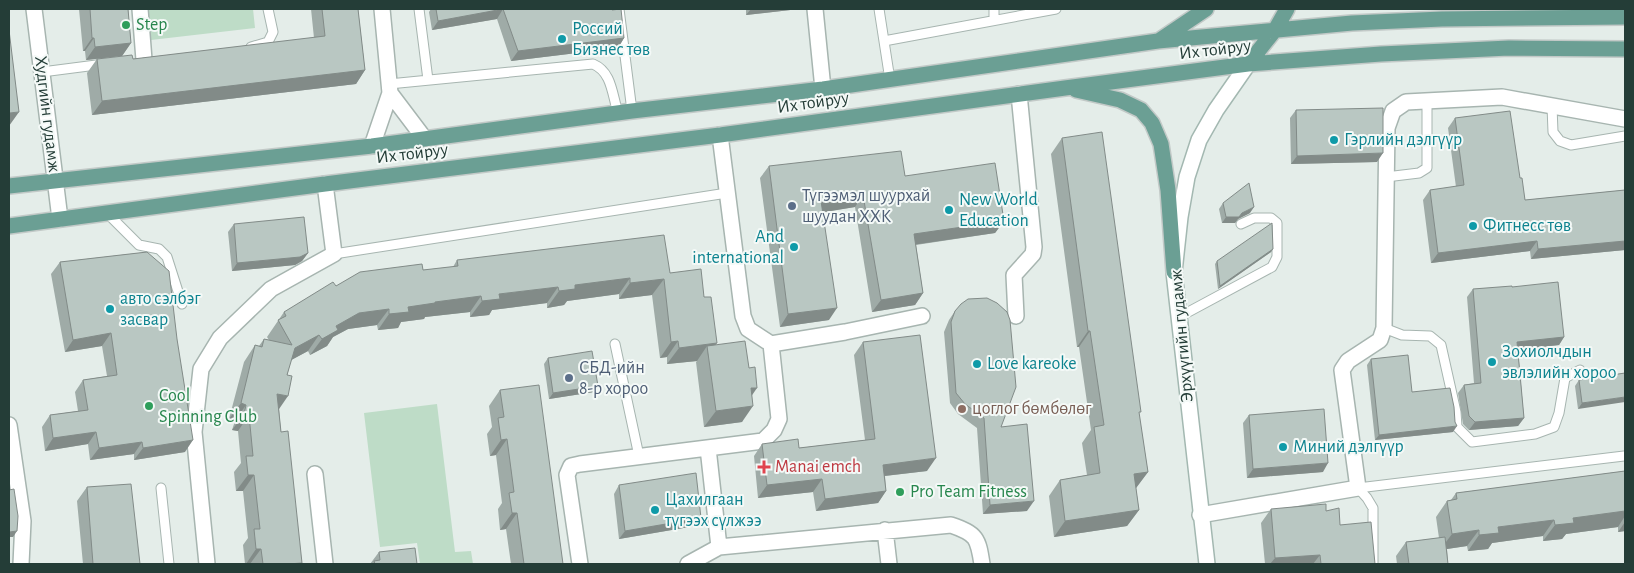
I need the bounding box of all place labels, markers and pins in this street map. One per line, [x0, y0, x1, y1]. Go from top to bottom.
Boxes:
place label: Step [136, 16, 167, 34]
marker: Step [120, 19, 132, 31]
place label: Россий Бизнес төв [572, 20, 650, 59]
marker: Россий Бизнес төв [556, 33, 568, 45]
place label: Гэрлийн дэлгүүр [1344, 131, 1462, 149]
marker: Гэрлийн дэлгүүр [1328, 134, 1340, 146]
place label: Түгээмэл шуурхай шуудан ХХК [802, 187, 930, 226]
place label: New World Education [959, 191, 1038, 230]
marker: Түгээмэл шуурхай шуудан ХХК [786, 200, 798, 212]
marker: New World Education [943, 204, 955, 216]
place label: Фитнесс төв [1483, 217, 1571, 235]
marker: Фитнесс төв [1467, 220, 1479, 232]
place label: And international [692, 228, 784, 267]
marker: And international [788, 241, 800, 253]
place label: авто сэлбэг засвар [120, 289, 201, 329]
marker: авто сэлбэг засвар [104, 303, 116, 315]
place label: Зохиолчдын эвлэлийн хороо [1502, 343, 1616, 382]
place label: Love kareoke [987, 355, 1077, 373]
marker: Зохиолчдын эвлэлийн хороо [1486, 356, 1498, 368]
marker: Love kareoke [971, 358, 983, 370]
place label: СБД-ийн 8-р хороо [579, 359, 648, 398]
marker: СБД-ийн 8-р хороо [563, 372, 575, 384]
place label: Cool Spinning Club [159, 387, 257, 426]
place label: цоглог бөмбөлөг [972, 399, 1092, 418]
marker: Cool Spinning Club [143, 400, 155, 412]
marker: цоглог бөмбөлөг [956, 403, 968, 415]
place label: Миний дэлгүүр [1293, 438, 1404, 456]
marker: Миний дэлгүүр [1277, 441, 1289, 453]
place label: Manai emch [775, 458, 861, 476]
marker: Manai emch [757, 460, 771, 474]
place label: Pro Team Fitness [910, 483, 1027, 501]
marker: Pro Team Fitness [894, 486, 906, 498]
place label: Цахилгаан түгээх сүлжээ [664, 491, 762, 530]
marker: Цахилгаан түгээх сүлжээ [649, 504, 661, 516]

